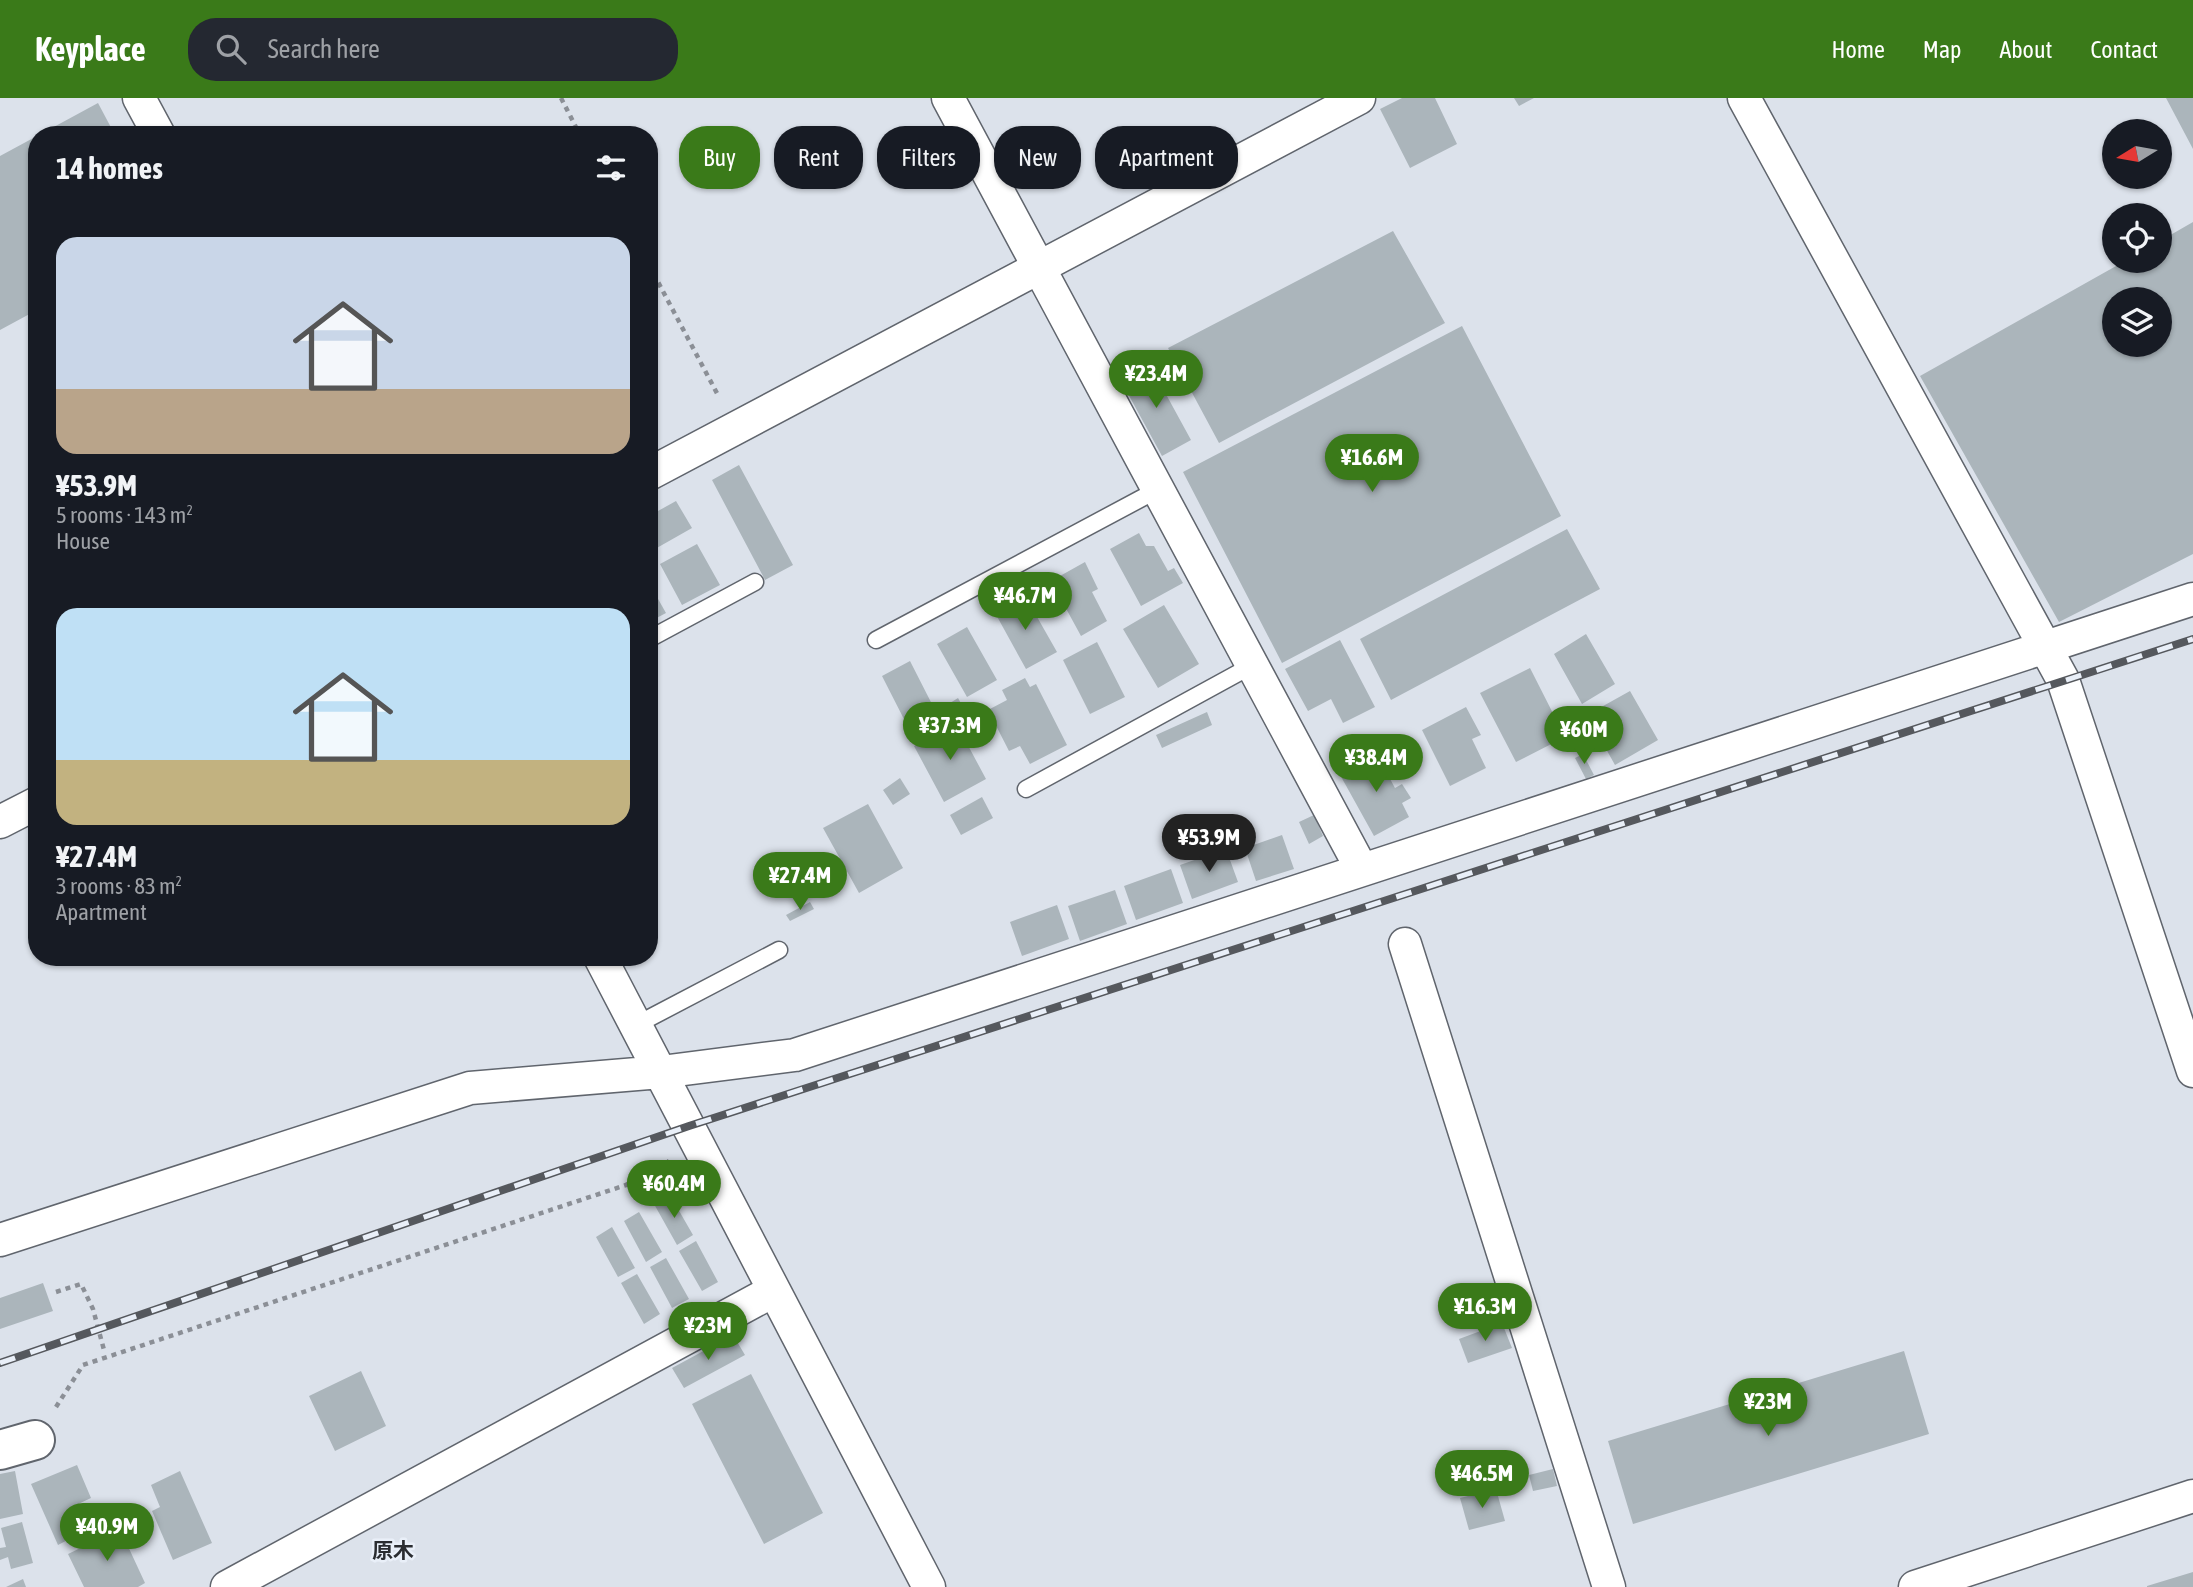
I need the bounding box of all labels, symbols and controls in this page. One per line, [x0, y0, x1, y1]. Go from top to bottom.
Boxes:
search box [188, 18, 678, 81]
text: Keyplace [35, 30, 146, 68]
icon: search [212, 30, 250, 68]
text: Search here [268, 34, 380, 64]
text: Home [1831, 36, 1885, 63]
text: Map [1923, 36, 1961, 63]
text: About [1999, 36, 2052, 63]
text: Contact [2090, 36, 2158, 63]
north arrow [2102, 119, 2172, 189]
map controls [2102, 119, 2172, 357]
chip: Buy [679, 126, 760, 189]
chip: Rent [774, 126, 863, 189]
chip: Filters [877, 126, 980, 189]
chip: New [994, 126, 1081, 189]
chip: Apartment [1095, 126, 1238, 189]
icon: filters [592, 149, 630, 187]
text: 14 homes [56, 151, 163, 185]
button: locate [2102, 203, 2172, 273]
icon: home [280, 283, 406, 409]
button: layers [2102, 287, 2172, 357]
pin: ¥23.4M [1099, 350, 1213, 410]
text: ¥23.4M [1125, 360, 1187, 386]
pin: ¥16.6M [1315, 434, 1429, 494]
text: ¥16.6M [1341, 444, 1403, 470]
text: ¥53.9M [56, 468, 137, 502]
text: 5 rooms · 143 m² [56, 502, 193, 528]
text: House [56, 528, 110, 554]
pin: ¥46.7M [968, 573, 1082, 632]
text: ¥46.7M [994, 582, 1056, 608]
icon: home [280, 654, 406, 780]
pin: ¥37.3M [893, 702, 1007, 762]
pin: ¥60M [1543, 706, 1625, 766]
text: ¥37.3M [919, 712, 981, 738]
text: ¥60M [1560, 716, 1608, 742]
pin: ¥38.4M [1319, 734, 1433, 794]
text: ¥38.4M [1345, 744, 1407, 770]
pin: ¥53.9M [1152, 814, 1266, 874]
text: ¥53.9M [1178, 824, 1240, 850]
text: ¥27.4M [56, 839, 137, 873]
pin: ¥27.4M [743, 852, 857, 912]
text: ¥27.4M [769, 862, 831, 888]
text: 3 rooms · 83 m² [56, 873, 182, 899]
text: Apartment [56, 899, 147, 925]
pin: ¥60.4M [617, 1160, 731, 1220]
text: ¥60.4M [643, 1170, 705, 1196]
pin: ¥16.3M [1428, 1284, 1542, 1343]
text: ¥16.3M [1454, 1293, 1516, 1319]
pin: ¥23M [667, 1302, 749, 1362]
text: ¥23M [684, 1312, 732, 1338]
pin: ¥23M [1727, 1378, 1809, 1438]
text: ¥23M [1744, 1388, 1792, 1414]
pin: ¥46.5M [1425, 1450, 1539, 1510]
text: ¥46.5M [1451, 1460, 1513, 1486]
pin: ¥40.9M [50, 1504, 164, 1563]
text: ¥40.9M [76, 1513, 138, 1539]
district label: 原木 [372, 1538, 414, 1562]

